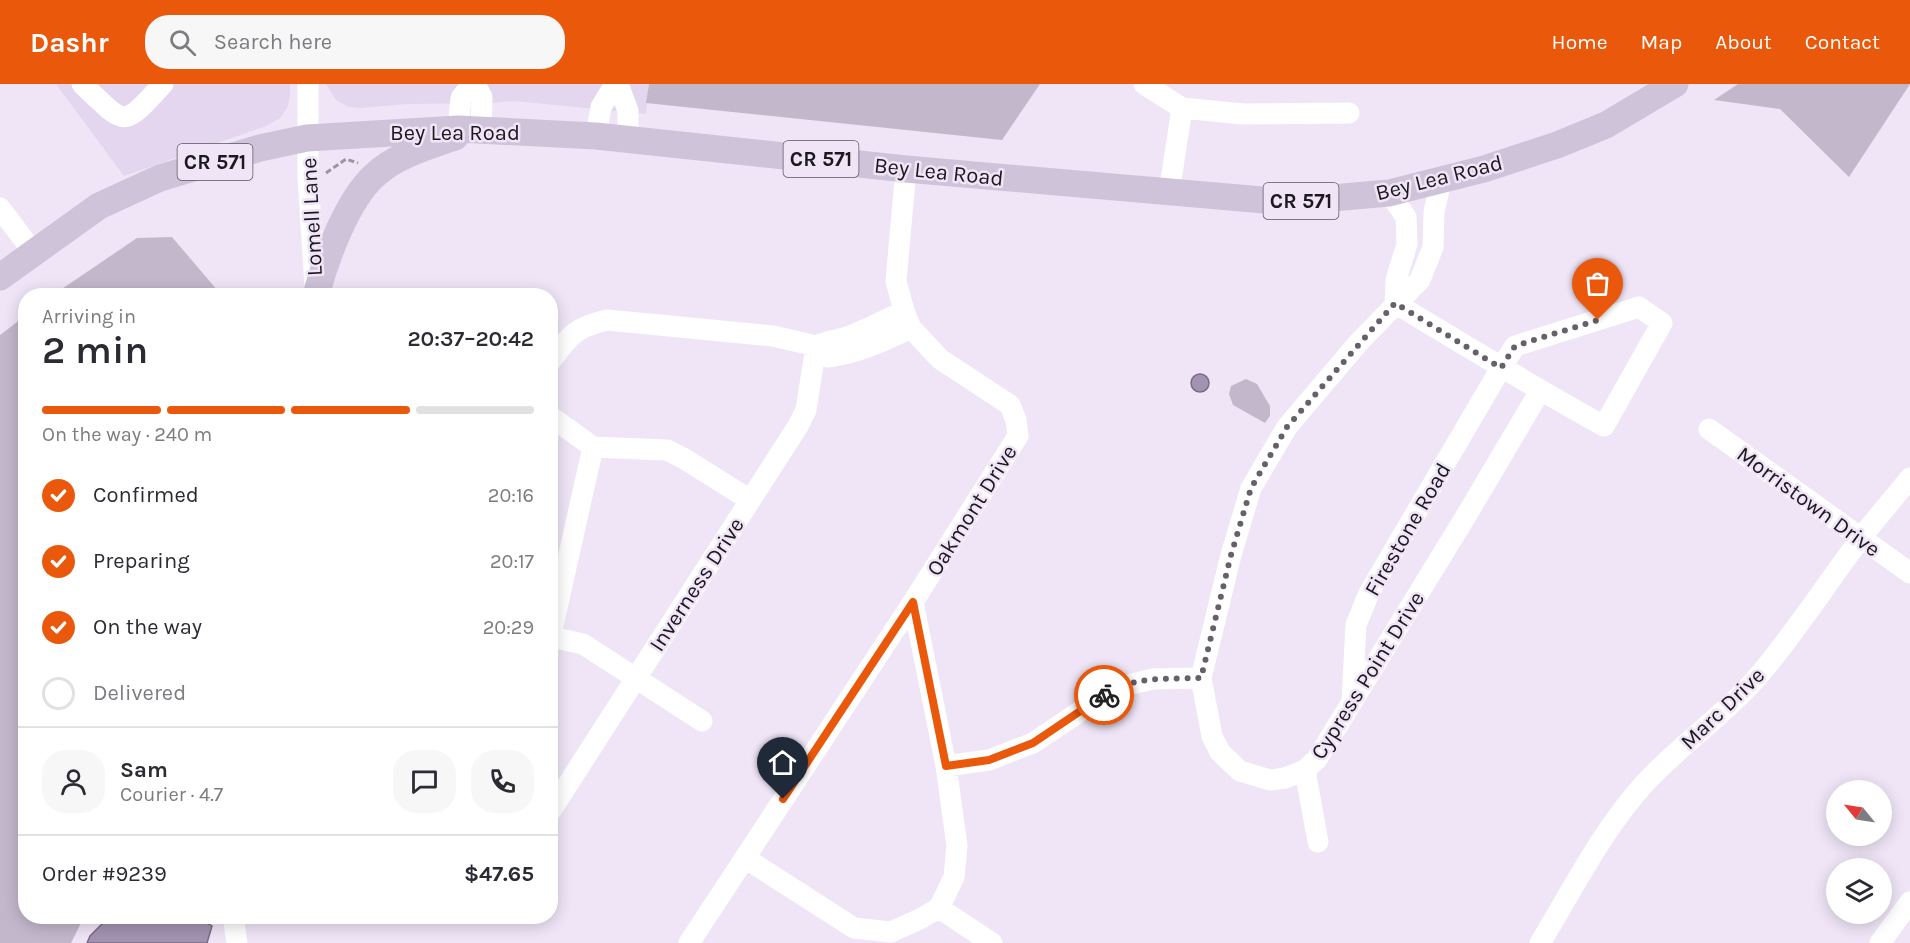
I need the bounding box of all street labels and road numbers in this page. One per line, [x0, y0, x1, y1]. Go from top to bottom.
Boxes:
street label: Bey Lea Road [390, 120, 520, 146]
road number: CR 571 [784, 141, 858, 177]
road number: CR 571 [178, 144, 252, 180]
street label: Bey Lea Road [1373, 150, 1505, 206]
street label: Bey Lea Road [873, 152, 1005, 192]
street label: Lomell Lane [296, 157, 328, 277]
road number: CR 571 [1264, 183, 1338, 219]
street label: Oakmont Drive [921, 440, 1022, 581]
street label: Morristown Drive [1732, 441, 1885, 563]
street label: Firestone Road [1359, 458, 1457, 601]
street label: Inverness Drive [644, 513, 750, 656]
street label: Cypress Point Drive [1306, 587, 1430, 764]
street label: Marc Drive [1675, 662, 1770, 755]

